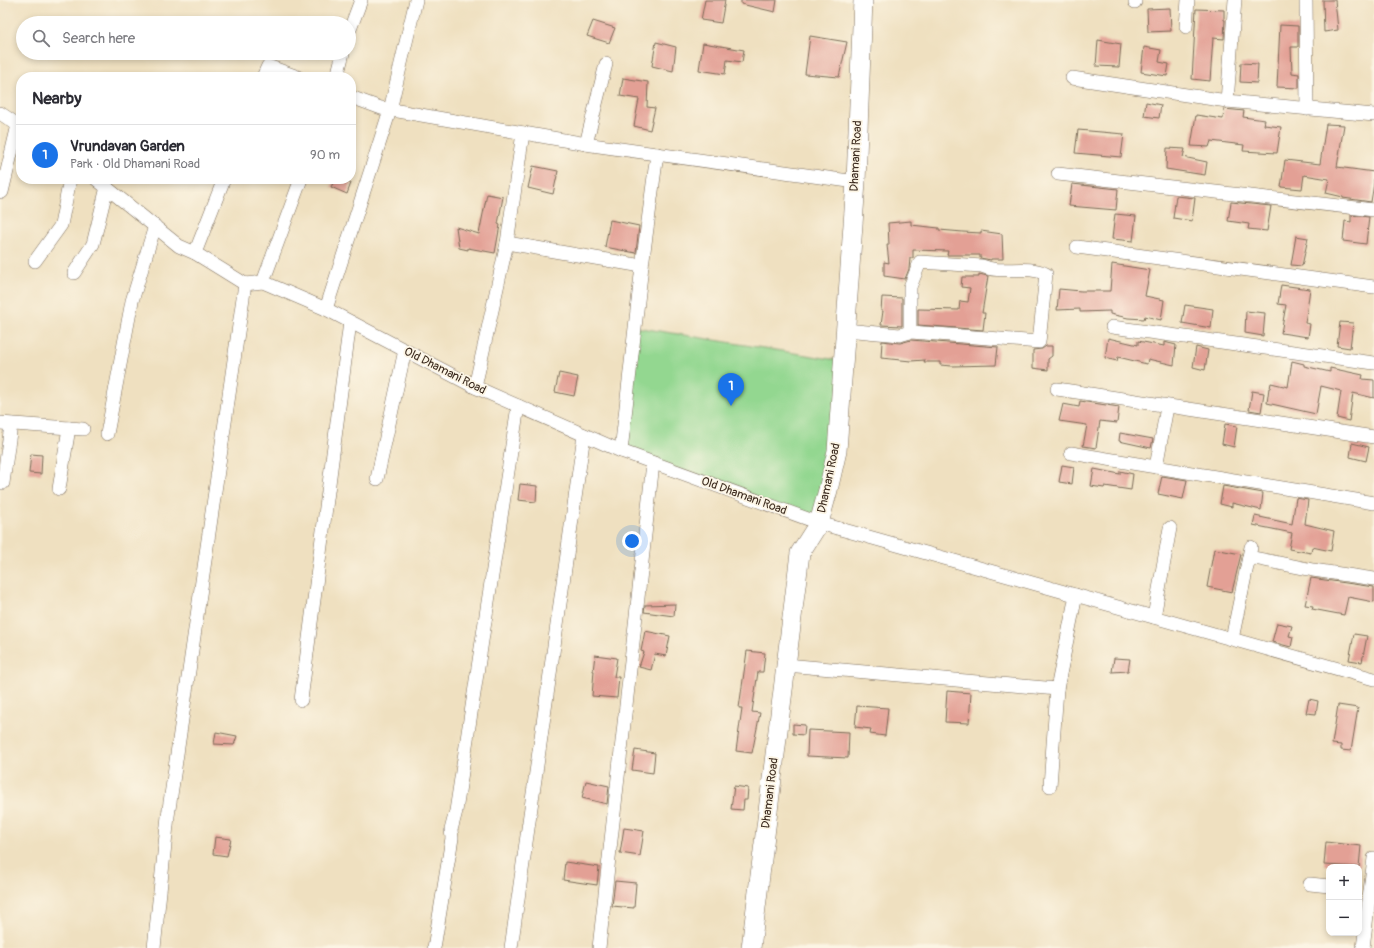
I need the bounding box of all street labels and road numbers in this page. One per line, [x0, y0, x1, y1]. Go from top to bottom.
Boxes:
street label: Dhamani Road [847, 120, 865, 192]
street label: Old Dhamani Road [402, 344, 489, 398]
street label: Dhamani Road [814, 442, 844, 514]
street label: Old Dhamani Road [699, 474, 789, 518]
street label: Dhamani Road [758, 757, 782, 829]

